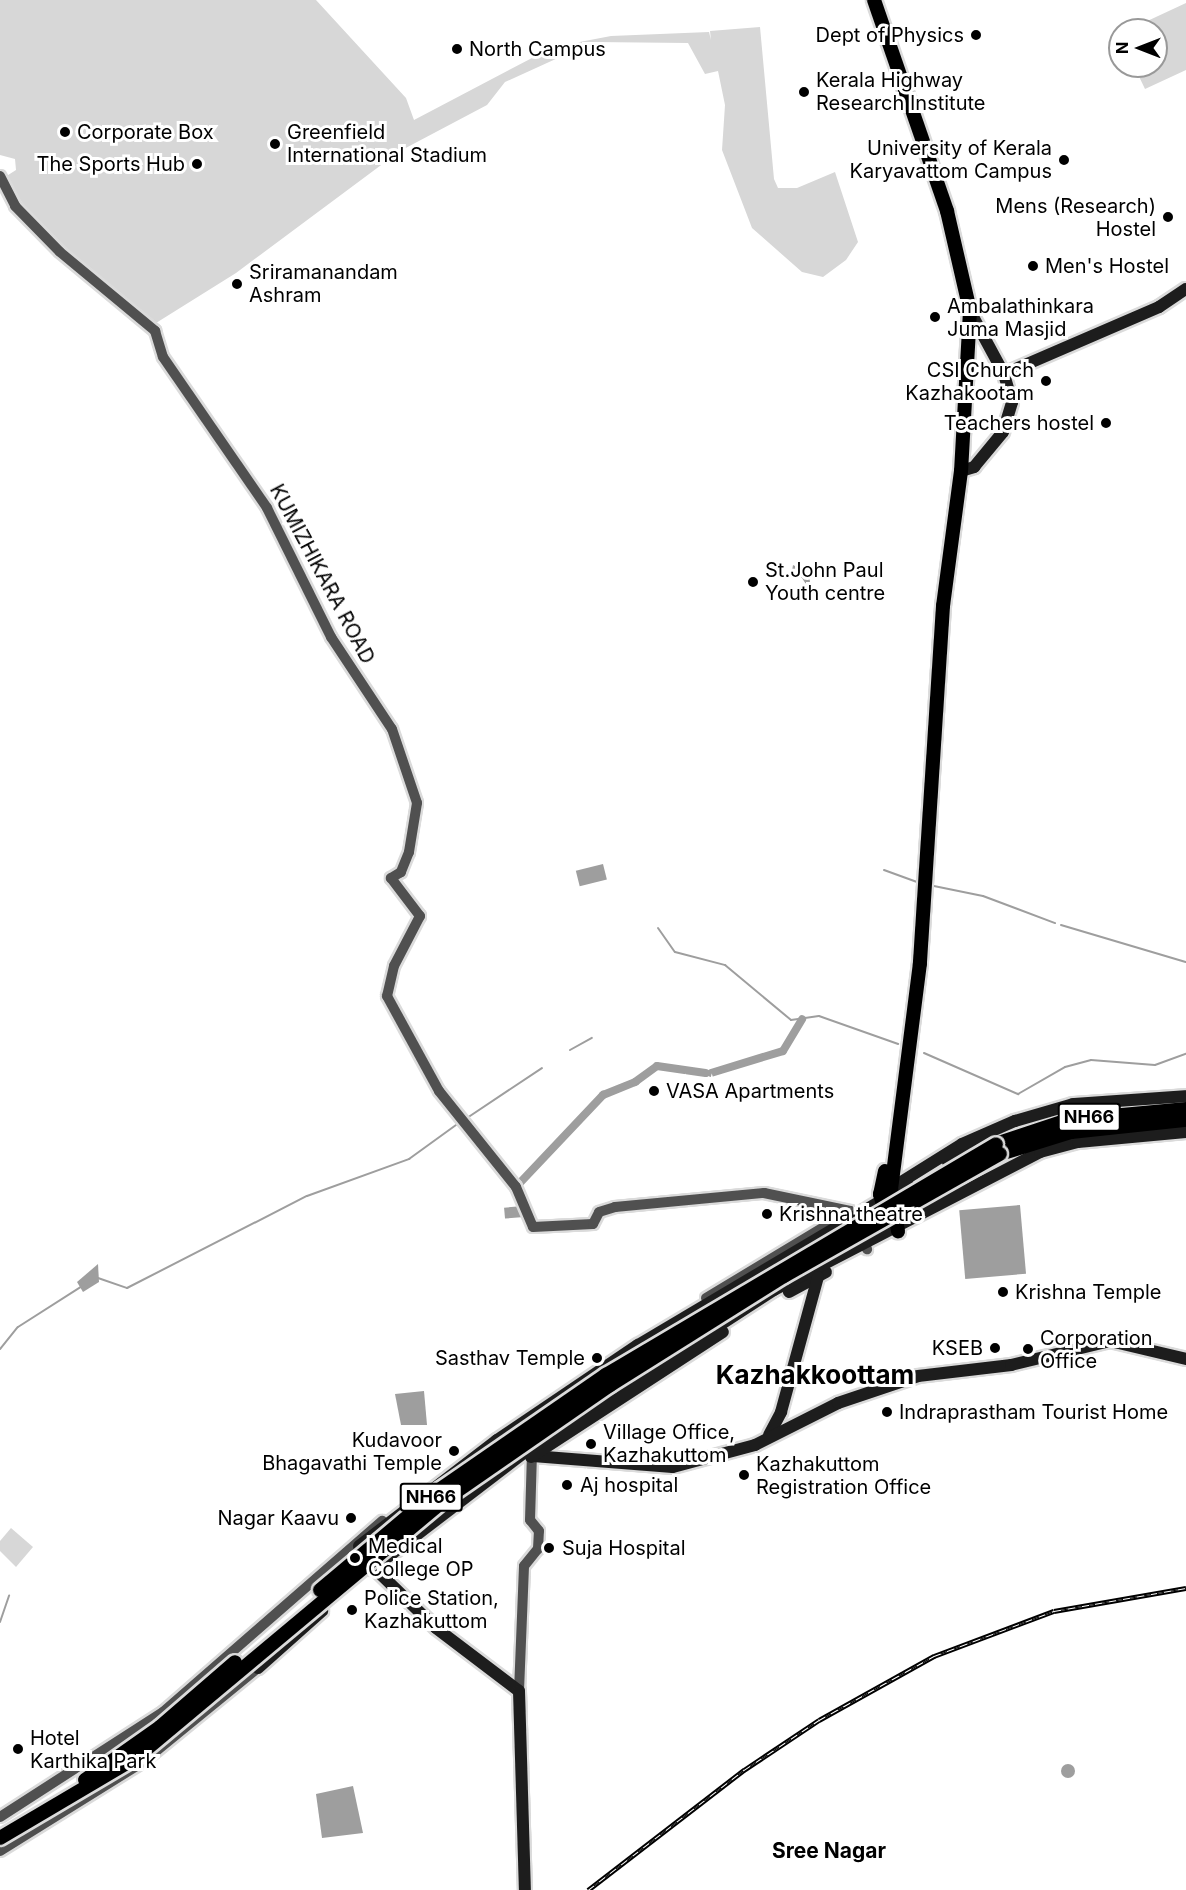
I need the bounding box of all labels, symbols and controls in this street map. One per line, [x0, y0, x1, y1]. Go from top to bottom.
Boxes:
north arrow [1108, 18, 1168, 78]
place label: Dept of Physics [816, 23, 964, 47]
marker: Dept of Physics [969, 28, 983, 42]
place label: North Campus [469, 37, 606, 61]
marker: North Campus [450, 42, 464, 56]
text: N [1112, 42, 1132, 54]
place label: Kerala Highway Research Institute [816, 68, 985, 115]
marker: Kerala Highway Research Institute [797, 85, 811, 99]
place label: Corporate Box [77, 120, 214, 144]
place label: Greenfield International Stadium [287, 120, 487, 167]
marker: Corporate Box [58, 125, 72, 139]
place label: University of Kerala Karyavattom Campus [850, 136, 1052, 183]
marker: Greenfield International Stadium [268, 137, 282, 151]
place label: The Sports Hub [37, 152, 185, 176]
marker: University of Kerala Karyavattom Campus [1057, 153, 1071, 167]
marker: The Sports Hub [190, 157, 204, 171]
place label: Mens (Research) Hostel [995, 194, 1156, 241]
marker: Mens (Research) Hostel [1161, 210, 1175, 224]
place label: Men's Hostel [1045, 254, 1169, 278]
marker: Men's Hostel [1026, 259, 1040, 273]
place label: Sriramanandam Ashram [249, 260, 398, 307]
marker: Sriramanandam Ashram [230, 277, 244, 291]
place label: Ambalathinkara Juma Masjid [947, 294, 1094, 341]
marker: Ambalathinkara Juma Masjid [928, 310, 942, 324]
place label: CSI Church Kazhakootam [905, 358, 1034, 405]
marker: CSI Church Kazhakootam [1039, 374, 1053, 388]
place label: Teachers hostel [944, 411, 1094, 435]
marker: Teachers hostel [1099, 416, 1113, 430]
street label: KUMIZHIKARA ROAD [265, 480, 379, 668]
place label: St.John Paul Youth centre [765, 558, 885, 605]
marker: St.John Paul Youth centre [746, 575, 760, 589]
place label: VASA Apartments [666, 1079, 834, 1103]
marker: VASA Apartments [647, 1084, 661, 1098]
road number: NH66 [1058, 1102, 1120, 1132]
place label: Krishna theatre [779, 1202, 923, 1226]
marker: Krishna theatre [760, 1207, 774, 1221]
place label: Krishna Temple [1015, 1280, 1161, 1304]
marker: Krishna Temple [996, 1285, 1010, 1299]
place label: Corporation Office [1040, 1326, 1153, 1373]
place label: KSEB [932, 1336, 983, 1360]
marker: KSEB [988, 1341, 1002, 1355]
marker: Corporation Office [1021, 1342, 1035, 1356]
place label: Sasthav Temple [435, 1346, 585, 1370]
marker: Sasthav Temple [590, 1351, 604, 1365]
district label: Kazhakkoottam [716, 1359, 914, 1391]
place label: Indraprastham Tourist Home [899, 1400, 1168, 1424]
marker: Indraprastham Tourist Home [880, 1405, 894, 1419]
place label: Village Office, Kazhakuttom [603, 1420, 735, 1467]
place label: Kudavoor Bhagavathi Temple [262, 1428, 442, 1475]
marker: Village Office, Kazhakuttom [584, 1437, 598, 1451]
marker: Kudavoor Bhagavathi Temple [447, 1444, 461, 1458]
place label: Kazhakuttom Registration Office [756, 1452, 931, 1499]
marker: Kazhakuttom Registration Office [737, 1468, 751, 1482]
place label: Aj hospital [580, 1473, 678, 1497]
marker: Aj hospital [558, 1476, 576, 1494]
road number: NH66 [400, 1482, 462, 1512]
place label: Nagar Kaavu [217, 1506, 339, 1530]
marker: Nagar Kaavu [344, 1511, 358, 1525]
place label: Medical College OP [368, 1534, 474, 1581]
place label: Suja Hospital [562, 1536, 686, 1560]
marker: Suja Hospital [540, 1539, 558, 1557]
marker: Medical College OP [346, 1549, 364, 1567]
place label: Police Station, Kazhakuttom [364, 1586, 499, 1633]
marker: Police Station, Kazhakuttom [345, 1603, 359, 1617]
place label: Hotel Karthika Park [30, 1726, 156, 1773]
marker: Hotel Karthika Park [11, 1742, 25, 1756]
district label: Sree Nagar [772, 1838, 886, 1864]

